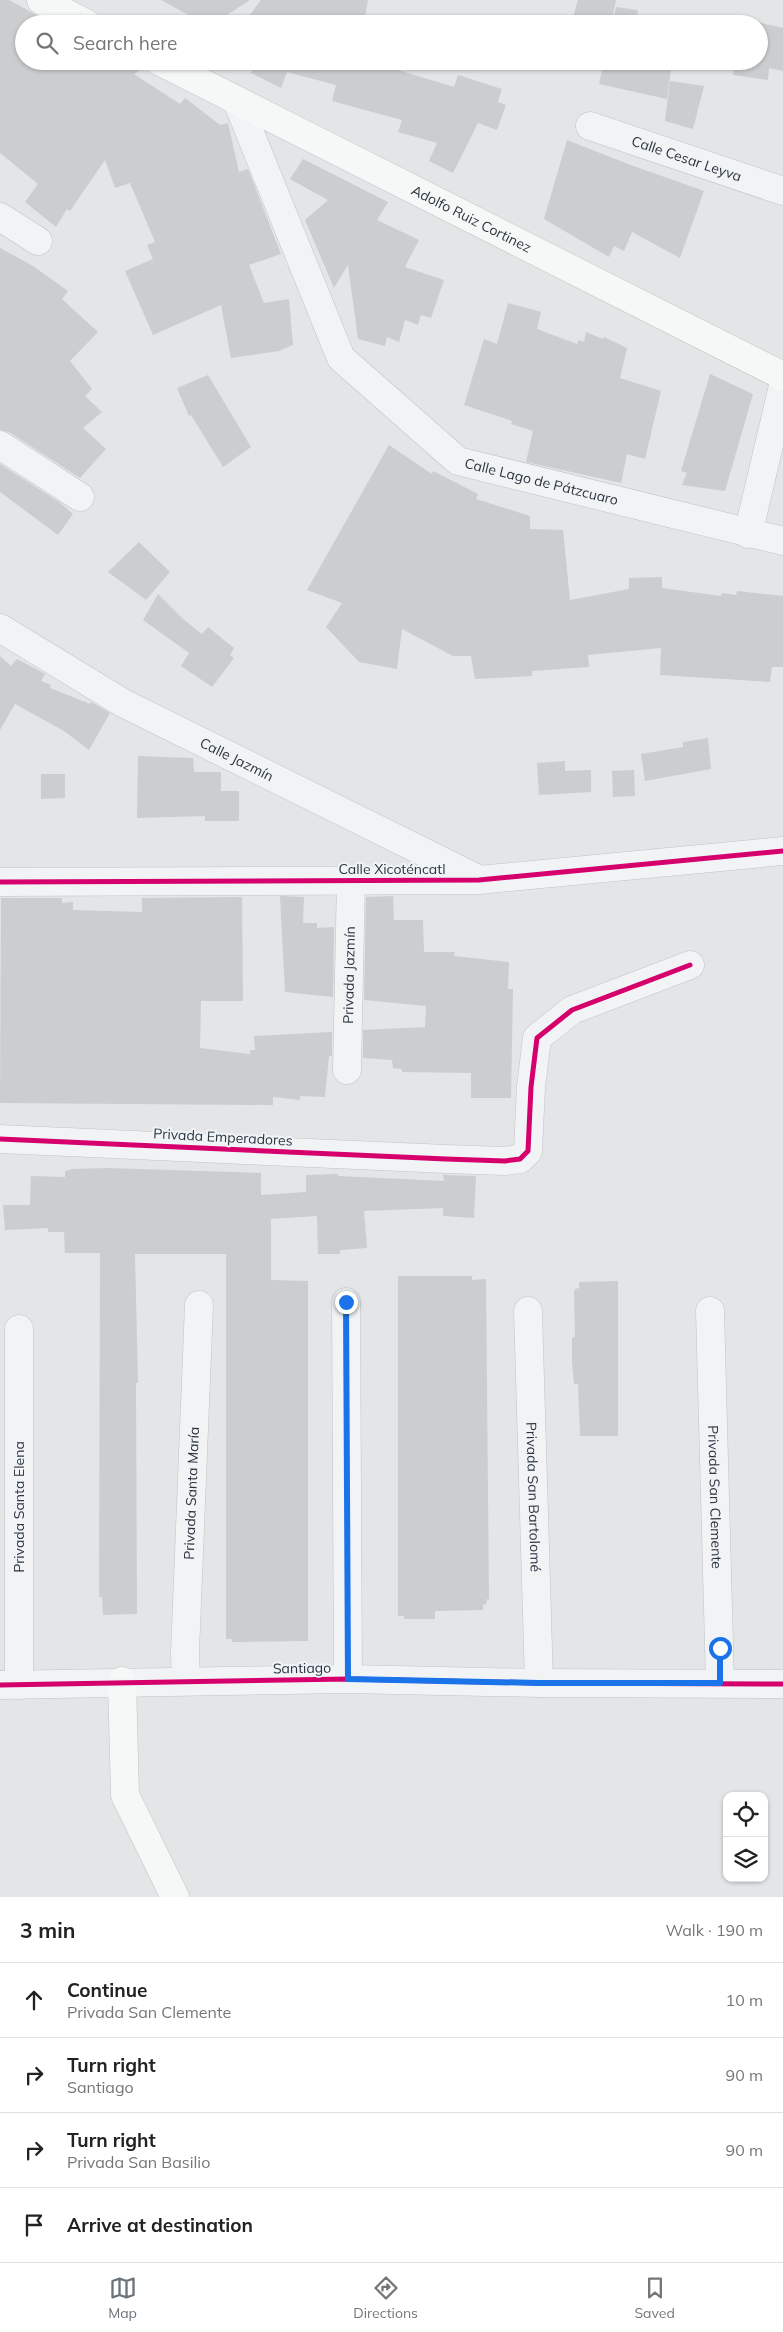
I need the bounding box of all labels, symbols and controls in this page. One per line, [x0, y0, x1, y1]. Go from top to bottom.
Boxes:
search box [15, 15, 768, 70]
icon: search [33, 29, 61, 57]
text: Search here [73, 31, 177, 55]
street label: Calle Cesar Leyva [629, 132, 744, 185]
street label: Adolfo Ruiz Cortinez [408, 181, 534, 257]
street label: Calle Lago de Pátzcuaro [463, 454, 620, 509]
street label: Calle Jazmín [197, 734, 277, 785]
street label: Calle Xicoténcatl [338, 860, 446, 878]
street label: Privada Jazmín [339, 926, 359, 1024]
street label: Privada Emperadores [153, 1124, 293, 1150]
route end [335, 1291, 358, 1314]
street label: Privada San Bartolomé [522, 1422, 545, 1572]
street label: Privada San Clemente [704, 1425, 726, 1569]
street label: Privada Santa María [180, 1426, 203, 1560]
street label: Privada Santa Elena [10, 1441, 28, 1573]
route start [709, 1637, 732, 1660]
street label: Santiago [273, 1658, 331, 1678]
map controls [723, 1792, 768, 1882]
button: locate [723, 1792, 768, 1837]
button: layers [723, 1837, 768, 1882]
text: 3 min [20, 1917, 75, 1943]
text: Walk · 190 m [665, 1920, 763, 1940]
text: Continue [67, 1978, 147, 2002]
icon: ahead [20, 1986, 48, 2014]
text: 10 m [726, 1990, 763, 2010]
text: Privada San Clemente [67, 2002, 231, 2022]
text: Turn right [67, 2053, 156, 2077]
icon: right [20, 2061, 48, 2089]
text: 90 m [726, 2065, 763, 2085]
text: Santiago [67, 2077, 134, 2097]
text: Turn right [67, 2128, 156, 2152]
icon: right [20, 2136, 48, 2164]
text: 90 m [726, 2140, 763, 2160]
text: Privada San Basilio [67, 2152, 210, 2172]
icon: arrive [20, 2211, 48, 2239]
text: Arrive at destination [67, 2213, 253, 2237]
tab: Map [108, 2274, 137, 2322]
tab: Directions [353, 2274, 418, 2322]
tab: Saved [634, 2274, 675, 2322]

